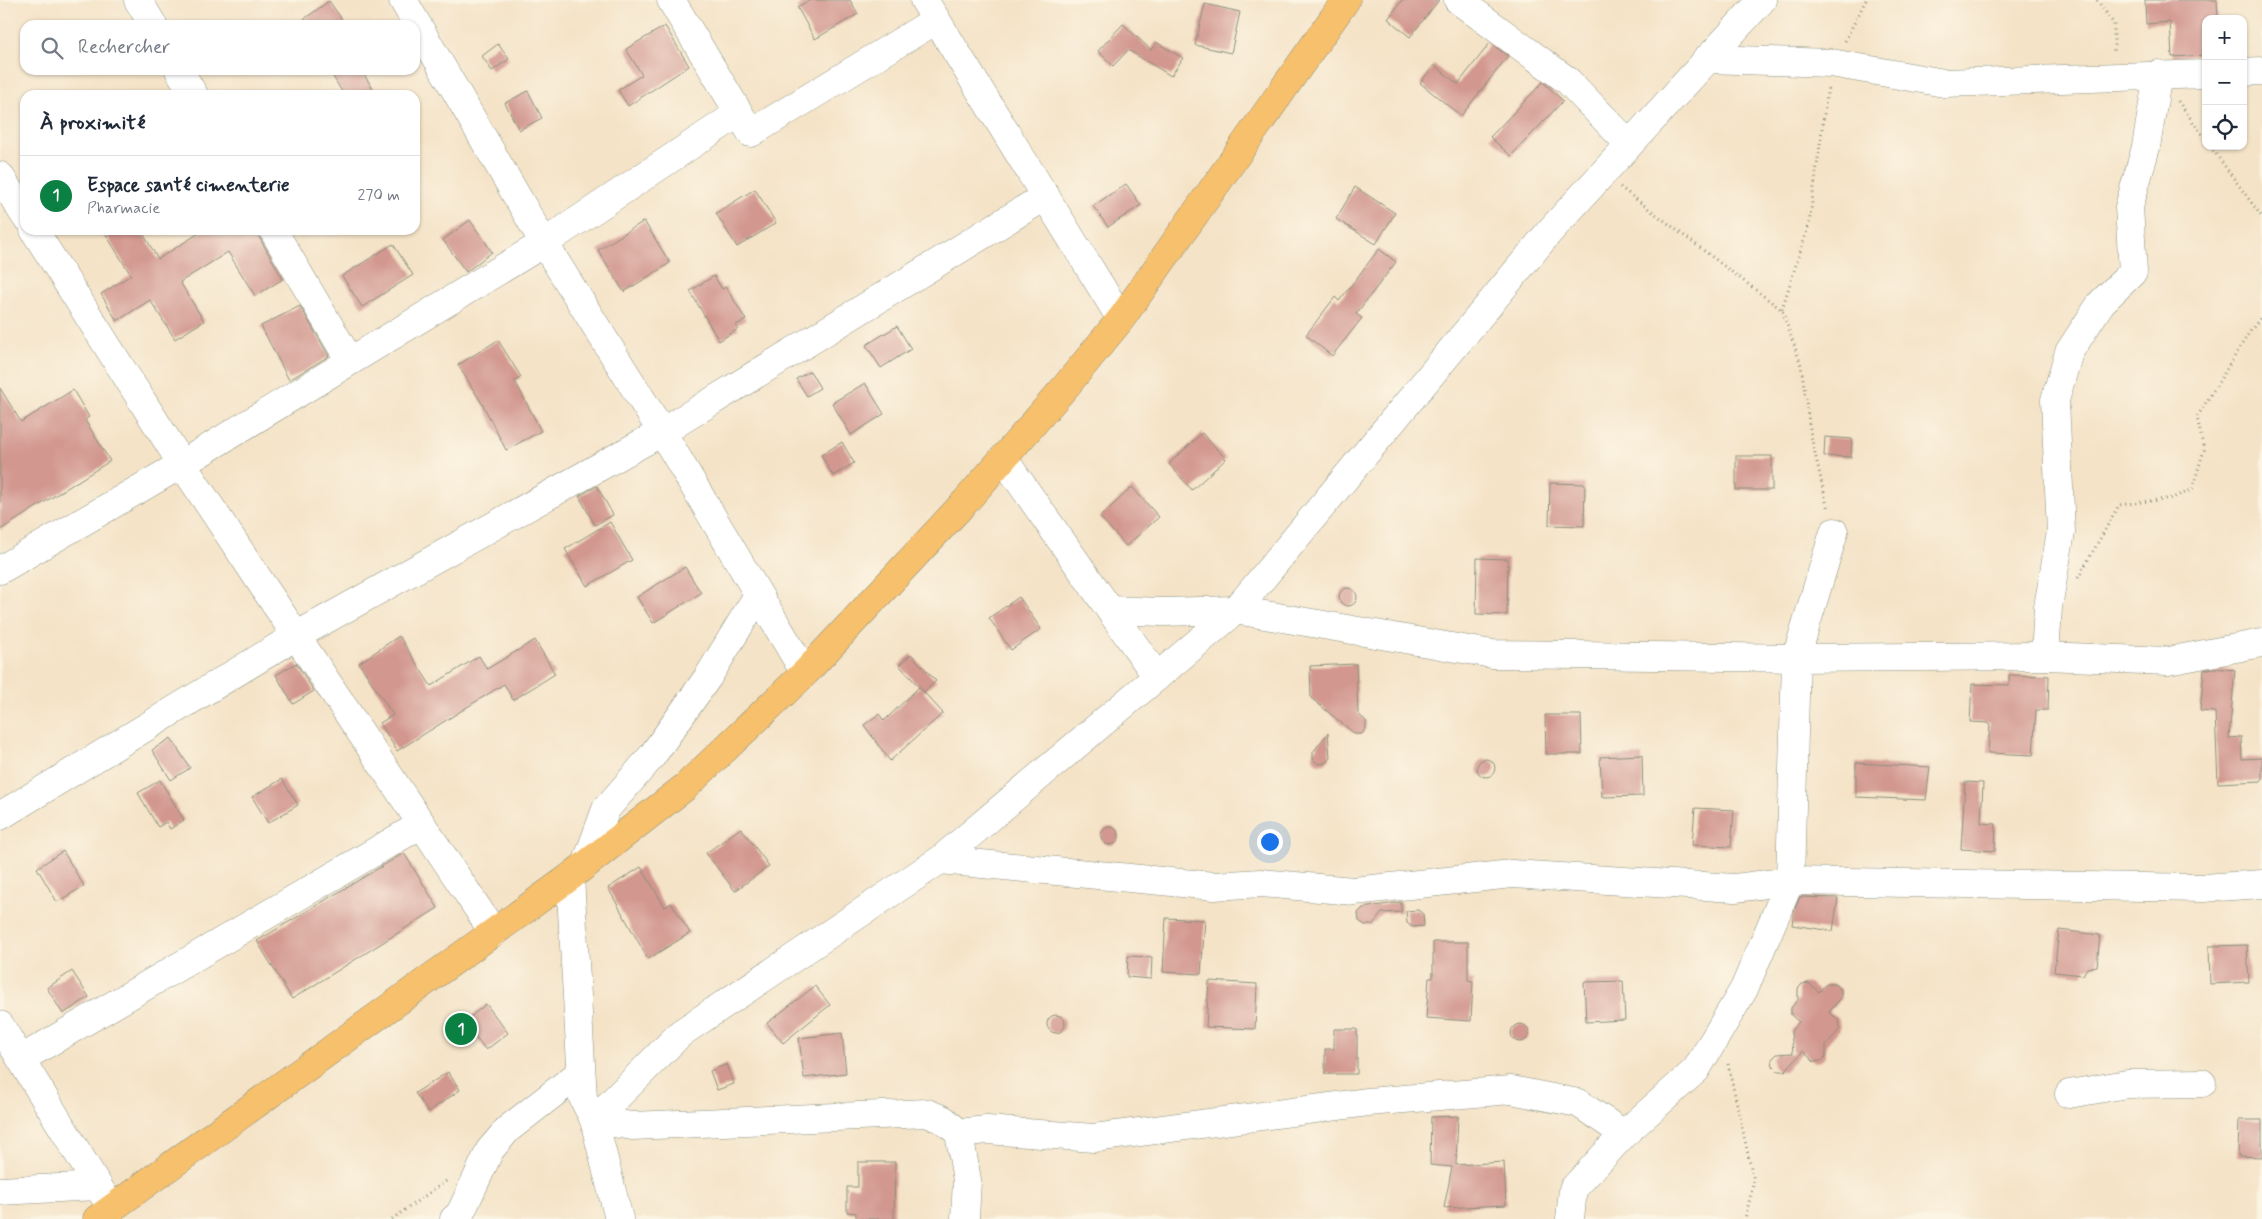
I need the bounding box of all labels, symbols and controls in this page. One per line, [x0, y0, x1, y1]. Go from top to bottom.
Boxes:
map controls [2202, 15, 2247, 150]
button: + [2202, 15, 2247, 60]
search box [20, 20, 420, 75]
icon: search [38, 34, 66, 62]
text: Rechercher [78, 35, 170, 60]
button: − [2202, 60, 2247, 105]
button: locate [2202, 105, 2247, 150]
text: À proximité [40, 109, 146, 137]
text: Espace santé cimenterie [87, 173, 290, 198]
text: 1 [52, 185, 60, 206]
text: 270 m [357, 185, 400, 206]
text: Pharmacie [87, 198, 160, 219]
your location [1257, 829, 1283, 855]
pin: 1 [445, 1010, 477, 1048]

